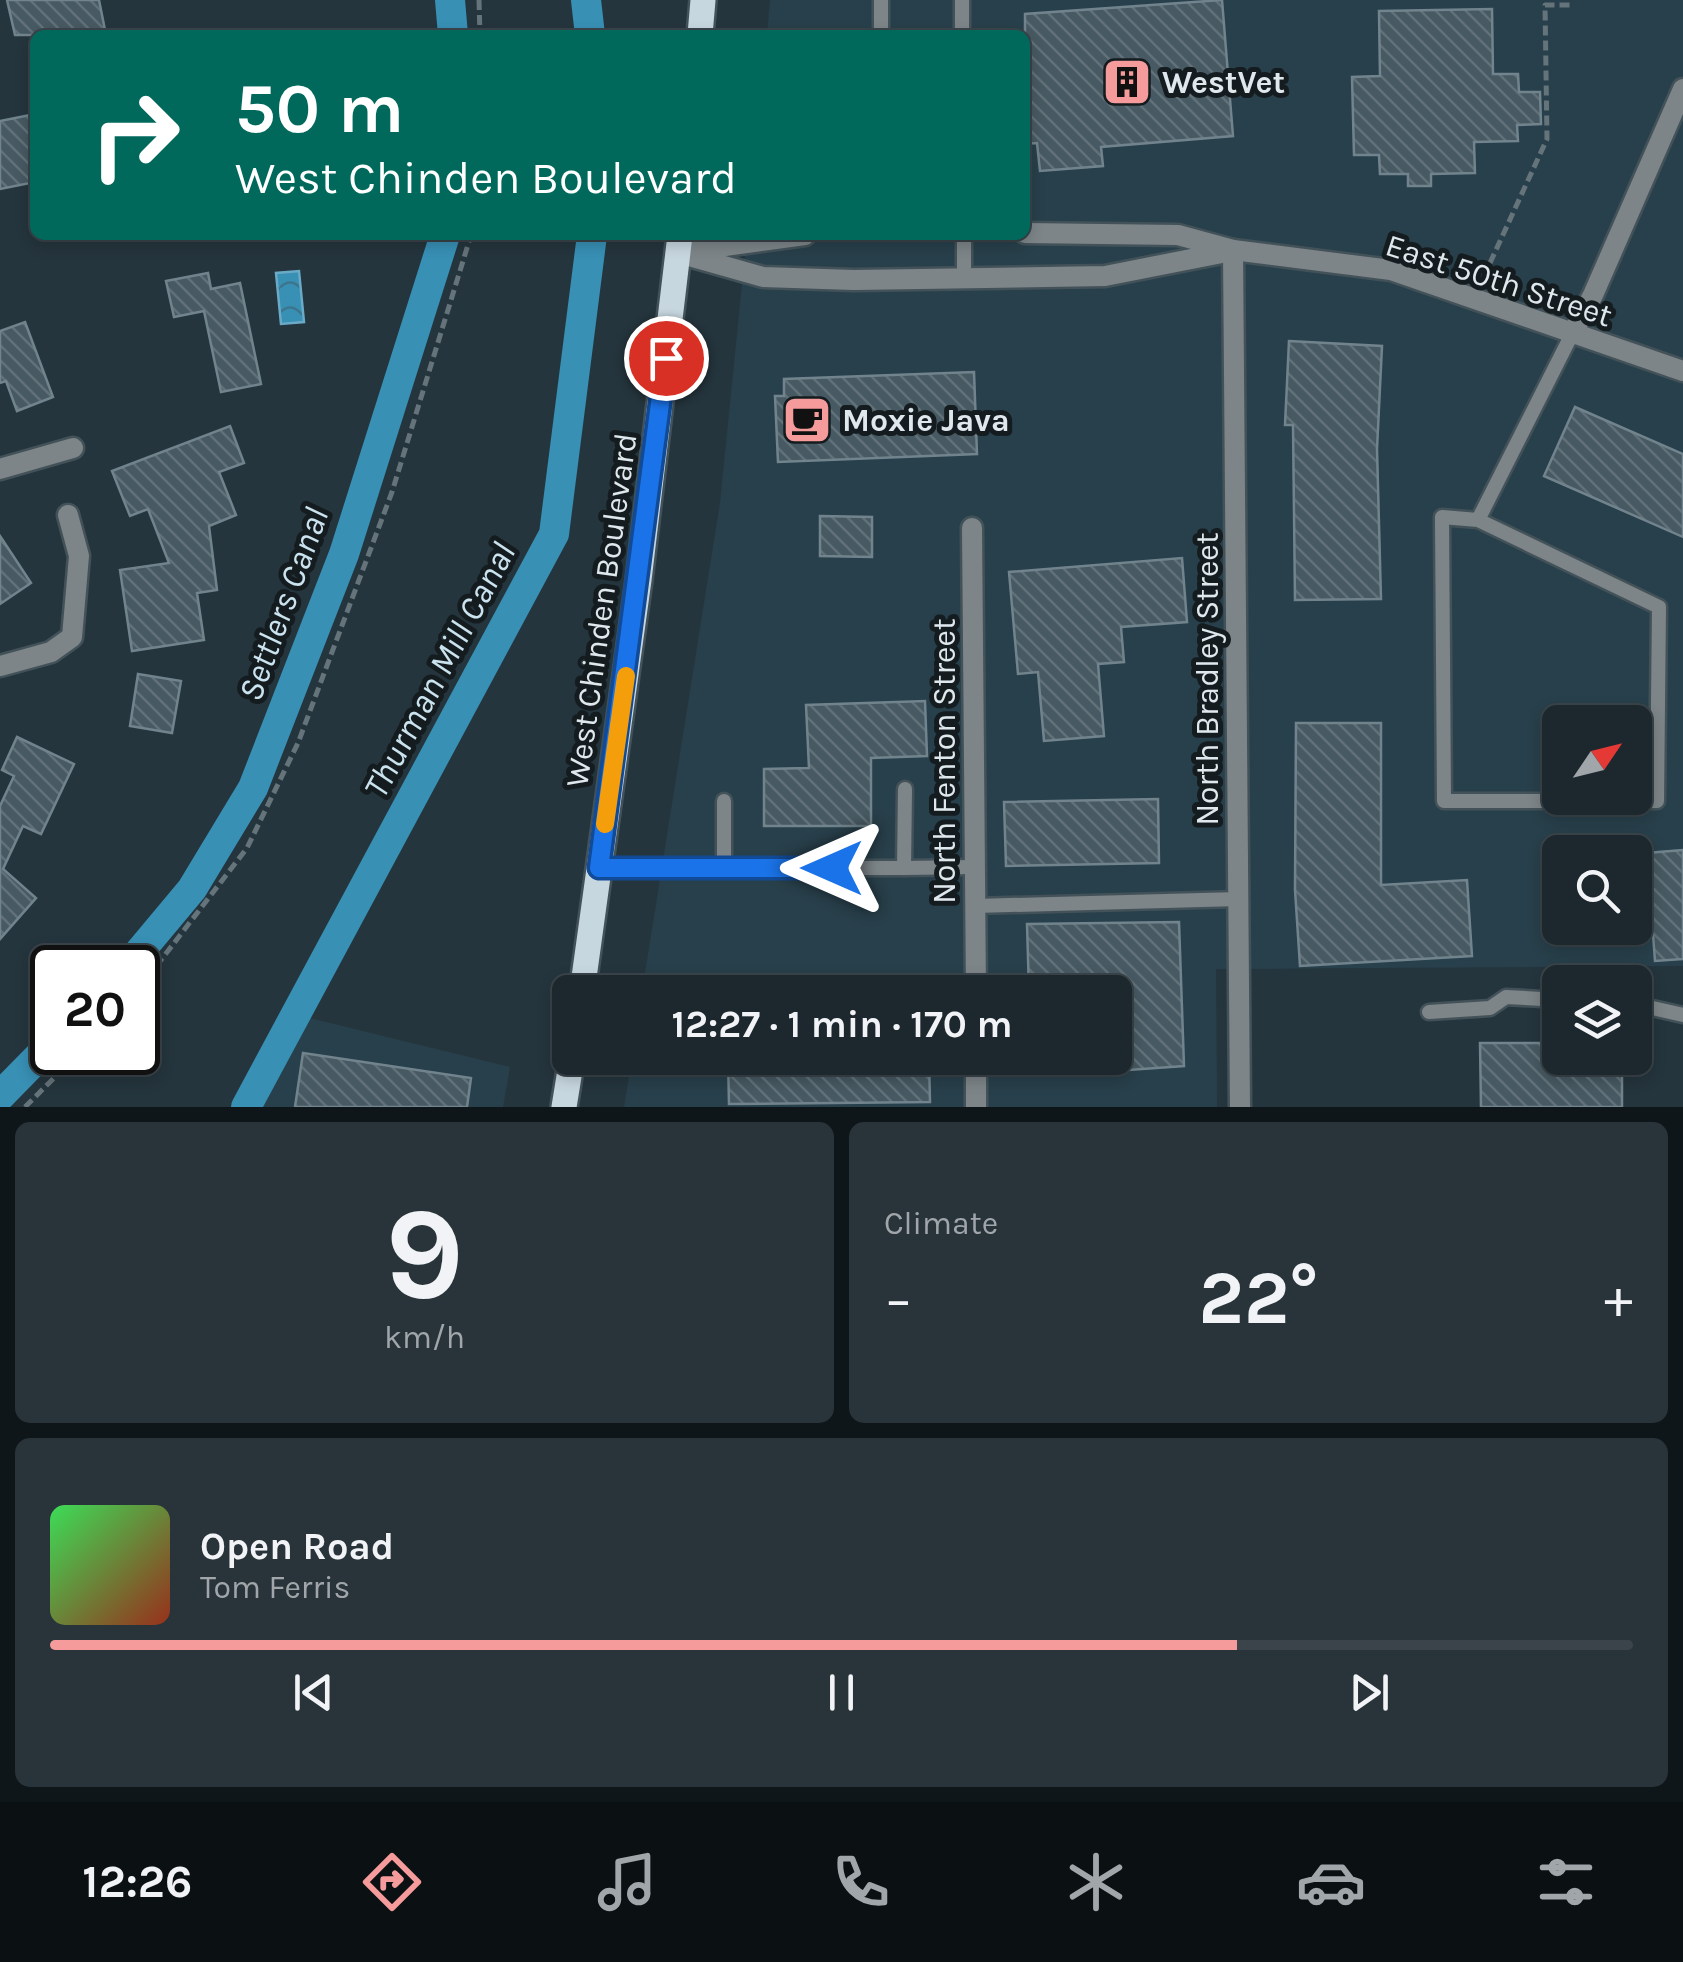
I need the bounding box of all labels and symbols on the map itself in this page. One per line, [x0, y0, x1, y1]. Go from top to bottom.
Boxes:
building icon: WestVet [1101, 56, 1153, 108]
place label: WestVet [1162, 64, 1285, 101]
street label: East 50th Street [1381, 226, 1617, 335]
pin [624, 316, 709, 401]
cafe icon: Moxie Java [781, 394, 833, 446]
place label: Moxie Java [842, 402, 1010, 439]
street label: West Chinden Boulevard [558, 431, 645, 789]
water label: Settlers Canal [230, 502, 337, 706]
street label: North Bradley Street [1189, 532, 1226, 826]
water label: Thurman Mill Canal [355, 536, 524, 805]
street label: North Fenton Street [926, 618, 963, 904]
north arrow [1542, 705, 1652, 815]
position arrow [780, 816, 884, 920]
speed limit sign: 20 [30, 945, 160, 1075]

